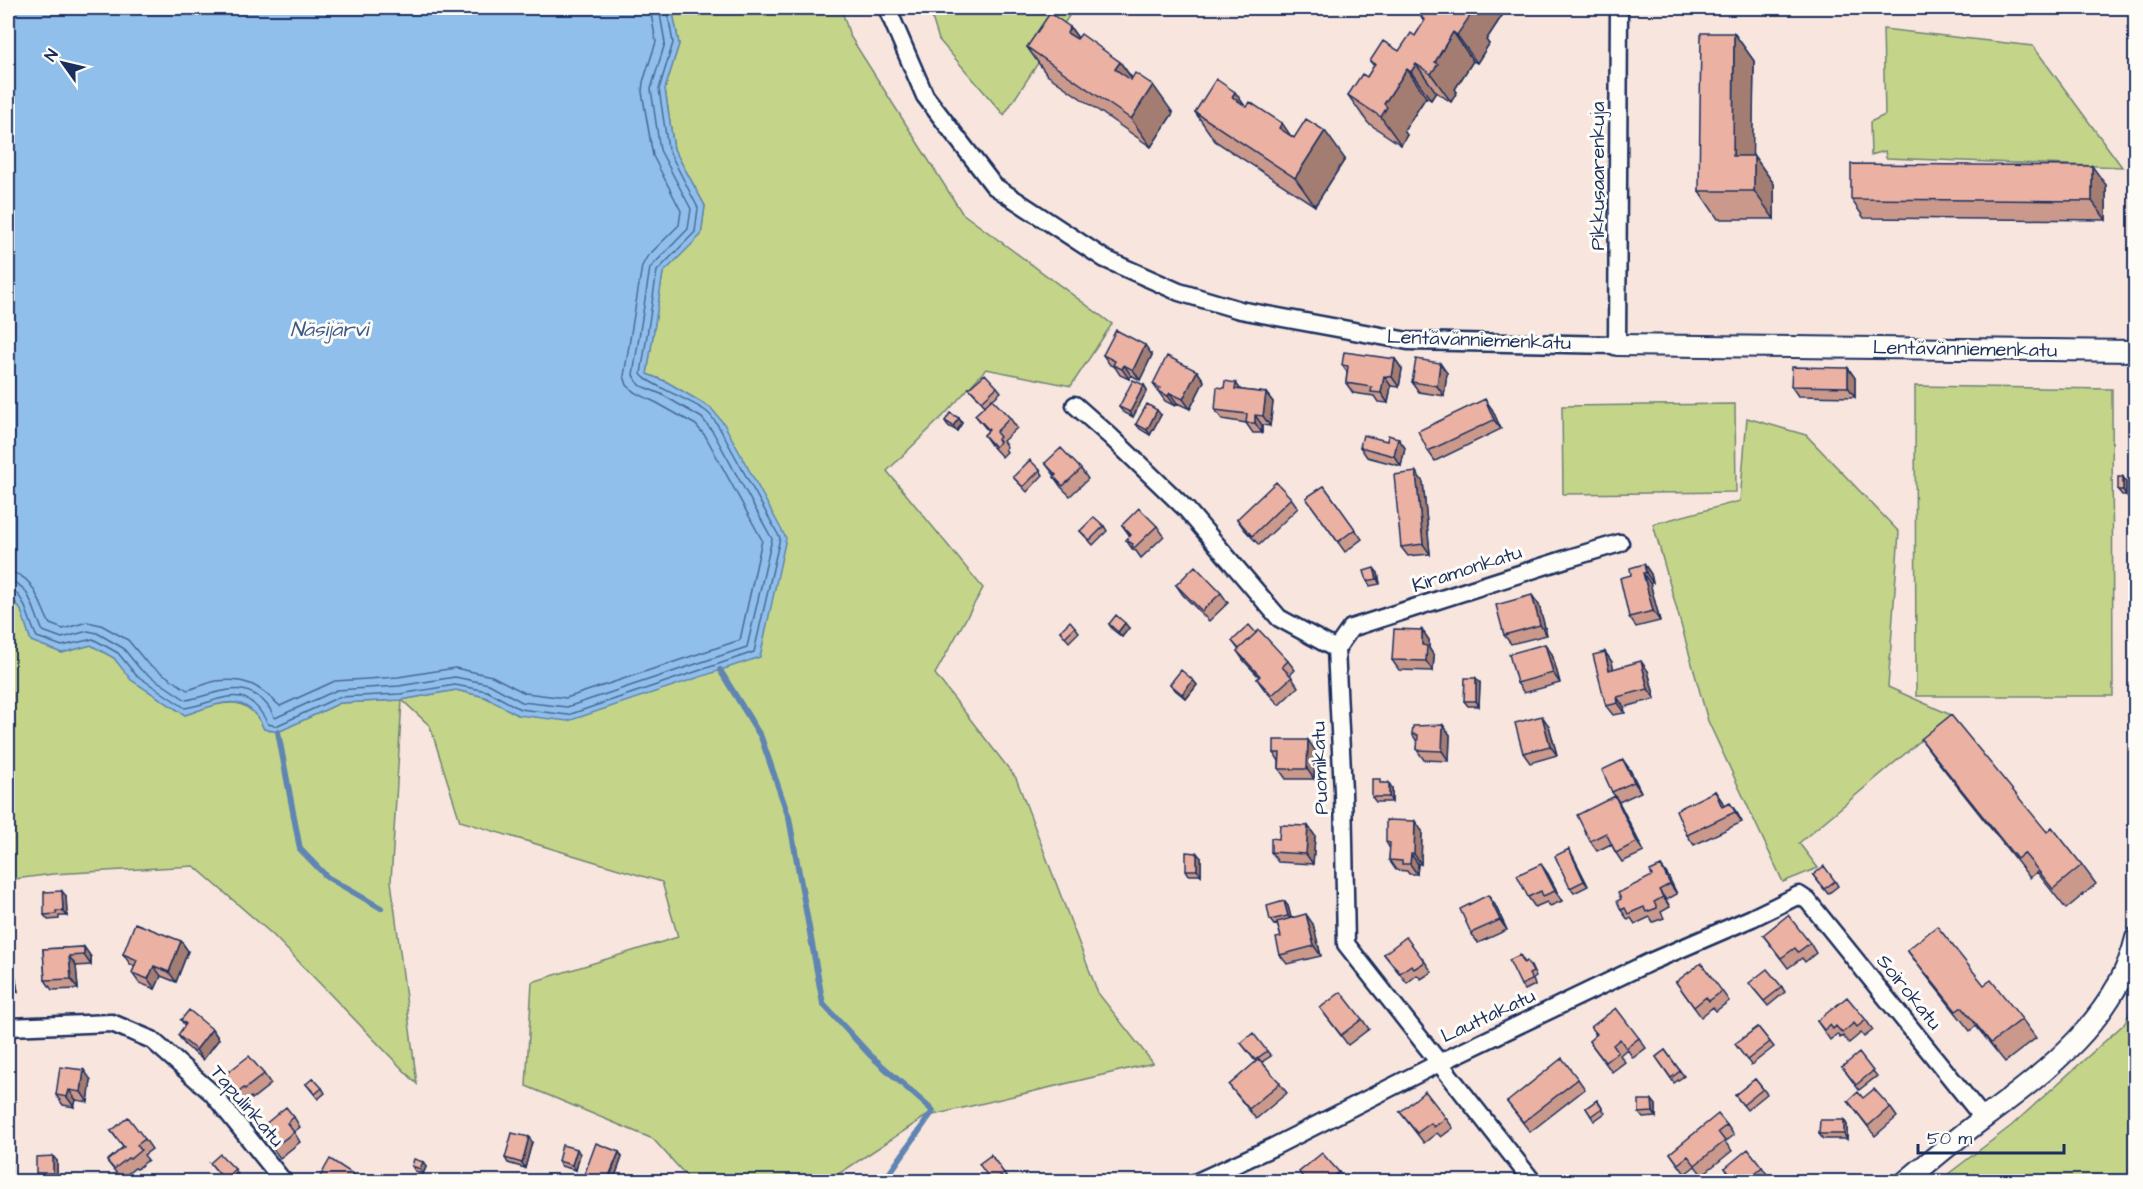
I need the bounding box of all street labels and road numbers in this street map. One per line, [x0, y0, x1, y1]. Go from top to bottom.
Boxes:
street label: Pikkusaarenkuja [1584, 102, 1612, 250]
street label: Lentävänniemenkatu [1386, 323, 1572, 357]
street label: Lentävänniemenkatu [1873, 333, 2057, 365]
street label: Kiramonkatu [1409, 538, 1525, 600]
street label: Puomikatu [1304, 721, 1336, 815]
street label: Soirokatu [1870, 948, 1948, 1036]
street label: Lauttakatu [1436, 982, 1540, 1050]
street label: Tapulinkatu [203, 1059, 291, 1153]

